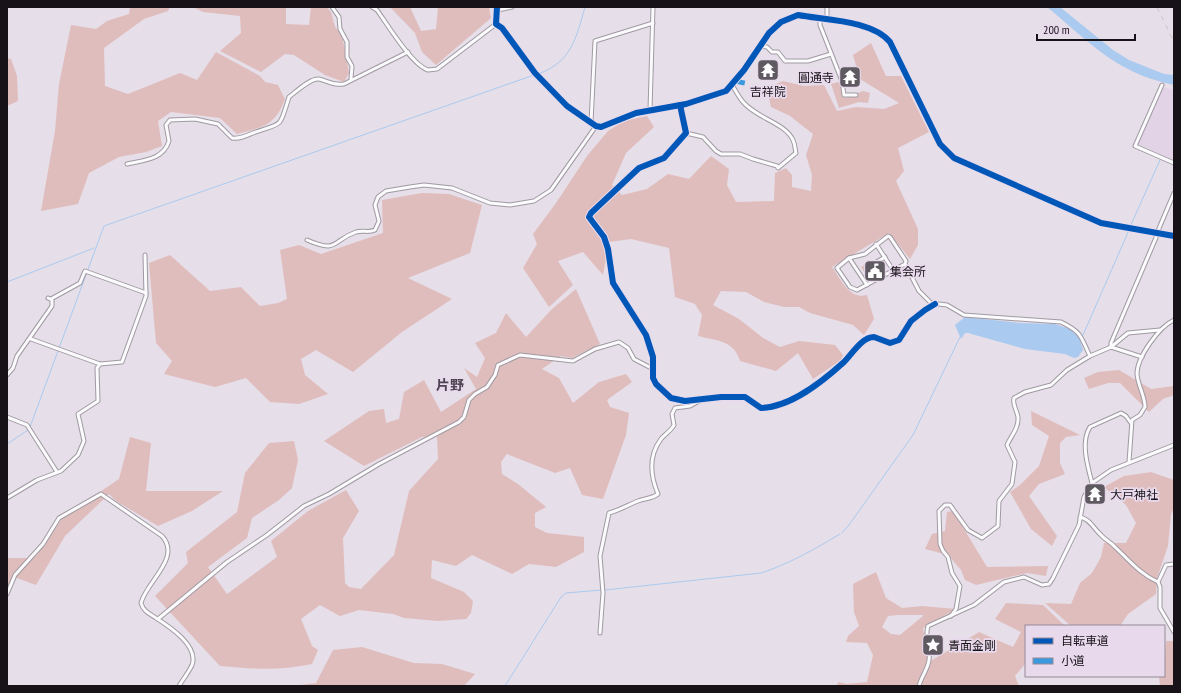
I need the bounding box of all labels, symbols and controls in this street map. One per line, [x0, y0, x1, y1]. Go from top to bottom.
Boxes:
scale bar [1037, 16, 1135, 42]
text: 200 m [1043, 22, 1070, 37]
temple icon: 吉祥院 [755, 57, 781, 83]
temple icon: 圓通寺 [837, 64, 863, 90]
place label: 圓通寺 [798, 70, 834, 85]
place label: 吉祥院 [750, 84, 786, 99]
public building icon: 集会所 [862, 258, 888, 284]
place label: 集会所 [890, 264, 926, 279]
district label: 片野 [436, 376, 464, 394]
temple icon: 大戸神社 [1082, 481, 1108, 507]
place label: 大戸神社 [1110, 487, 1158, 502]
legend [1025, 625, 1165, 677]
place icon: 青面金剛 [920, 632, 946, 658]
text: 自転車道 [1061, 633, 1109, 648]
place label: 青面金剛 [948, 638, 996, 653]
text: 小道 [1061, 653, 1085, 668]

